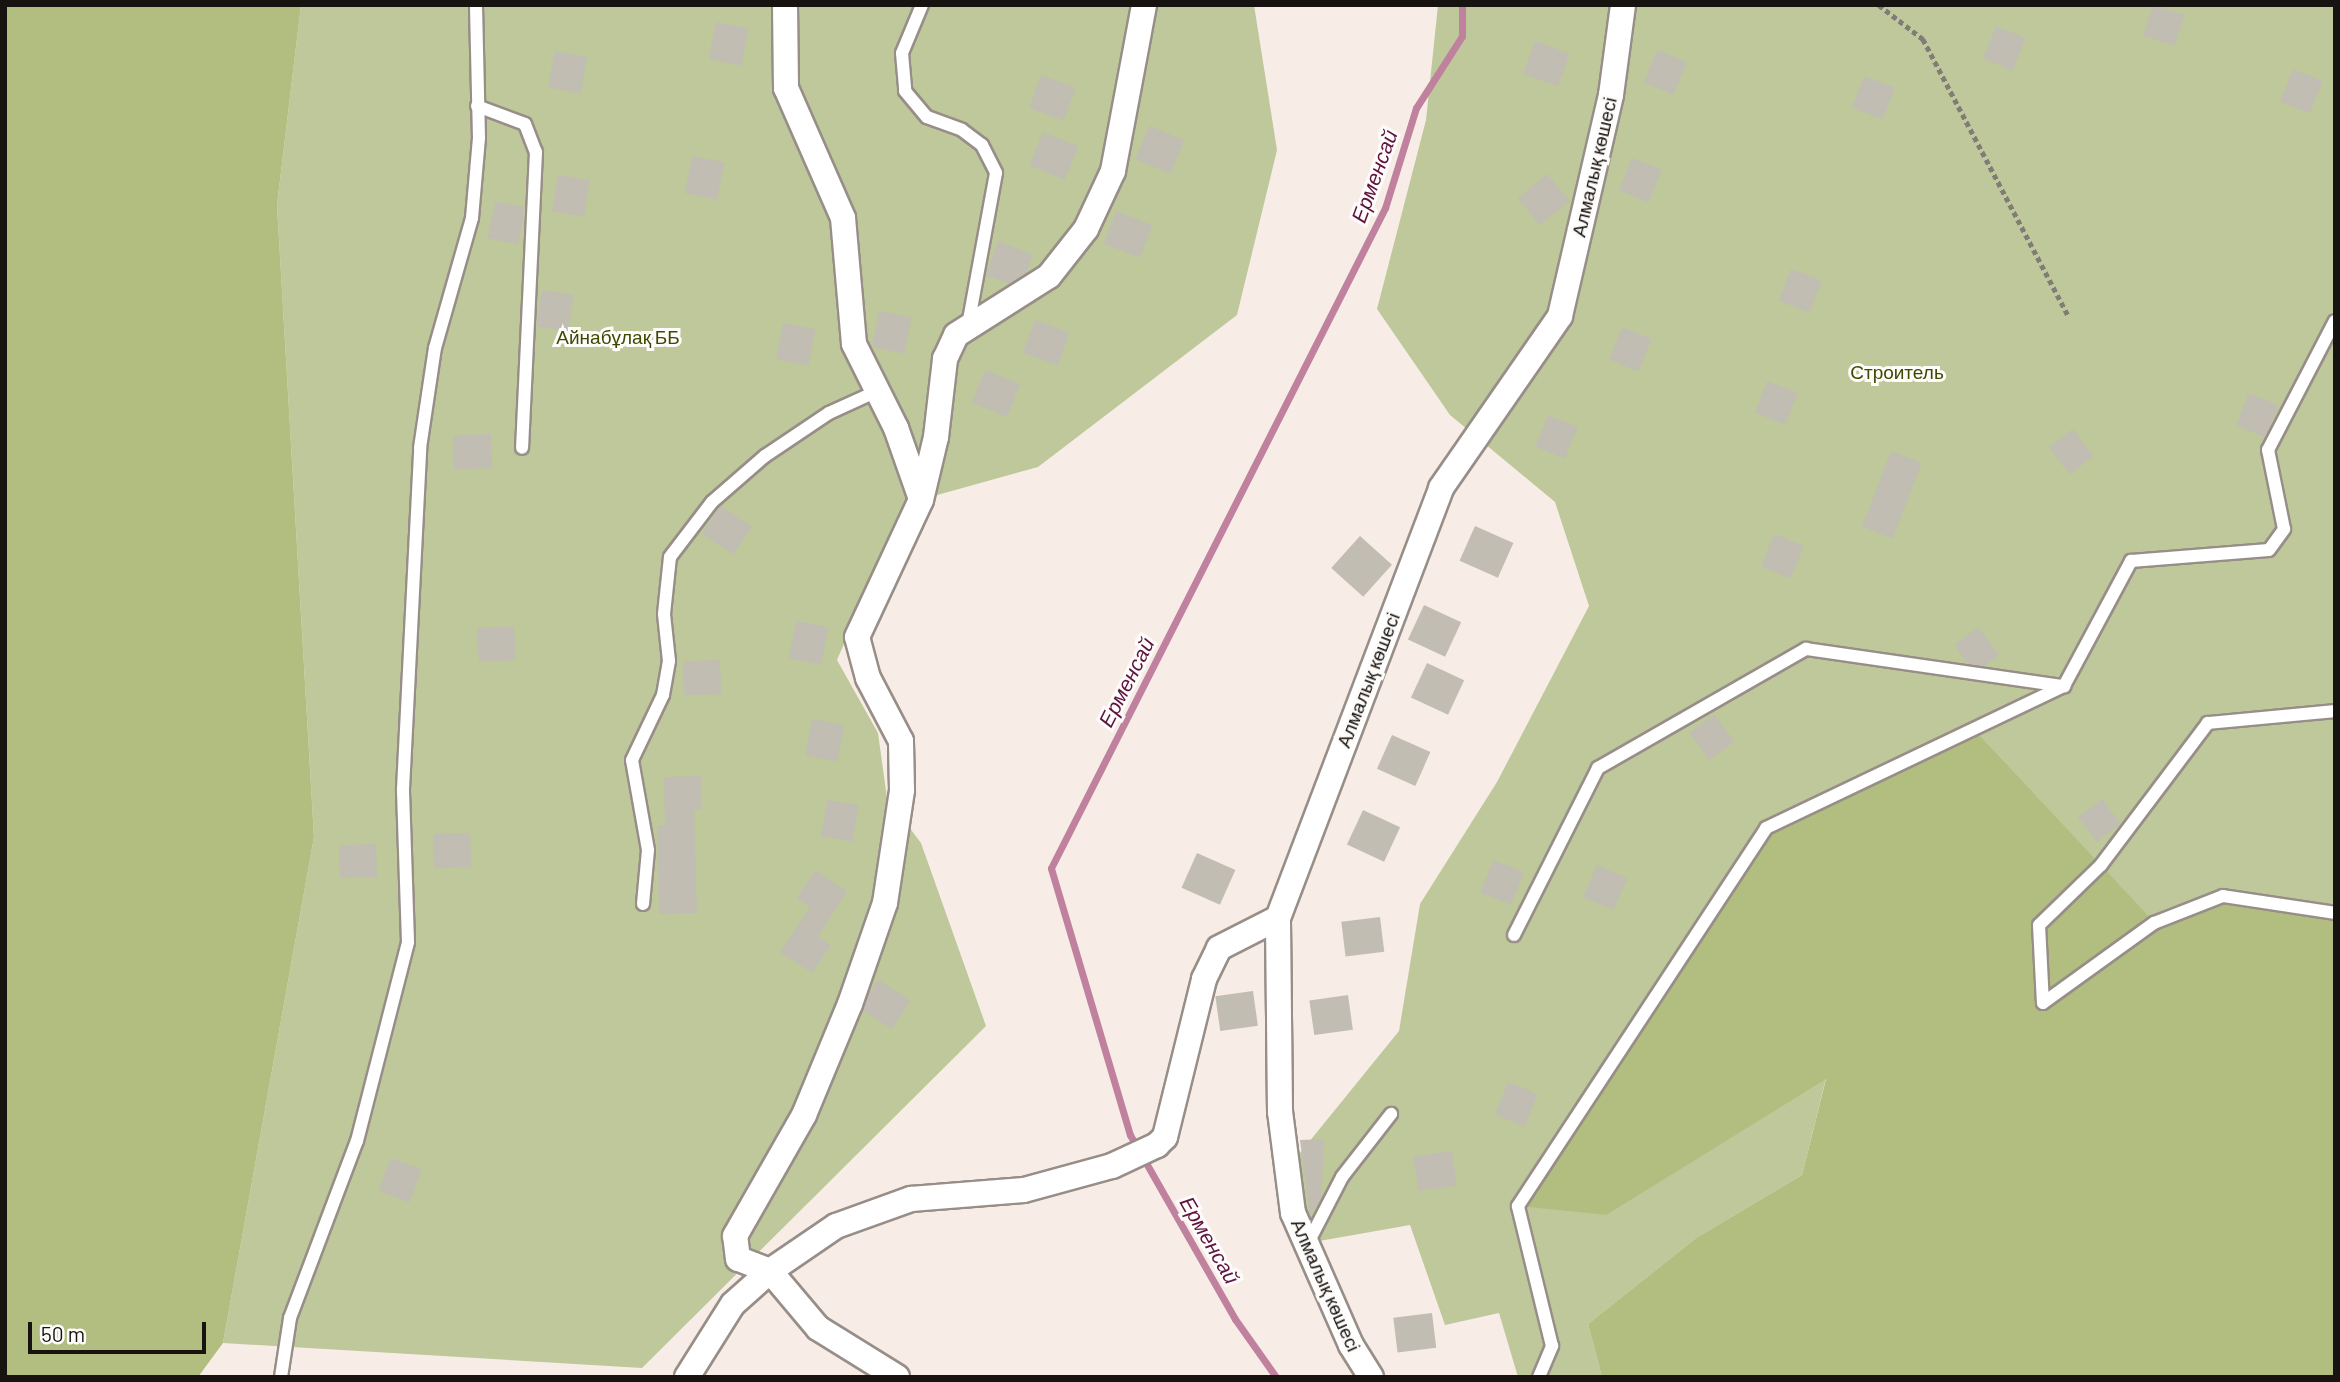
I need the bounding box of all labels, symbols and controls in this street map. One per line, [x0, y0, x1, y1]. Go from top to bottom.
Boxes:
street label: Алмалық көшесі [1567, 95, 1621, 239]
water label: Ерменсай [1346, 126, 1402, 226]
park label: Айнабұлақ ББ [556, 326, 680, 348]
park label: Строитель [1850, 361, 1944, 383]
street label: Алмалық көшесі [1332, 609, 1404, 751]
water label: Ерменсай [1093, 633, 1159, 731]
water label: Ерменсай [1175, 1192, 1245, 1288]
street label: Алмалық көшесі [1287, 1215, 1365, 1355]
scale bar [32, 1308, 210, 1352]
text: 50 m [41, 1321, 85, 1346]

